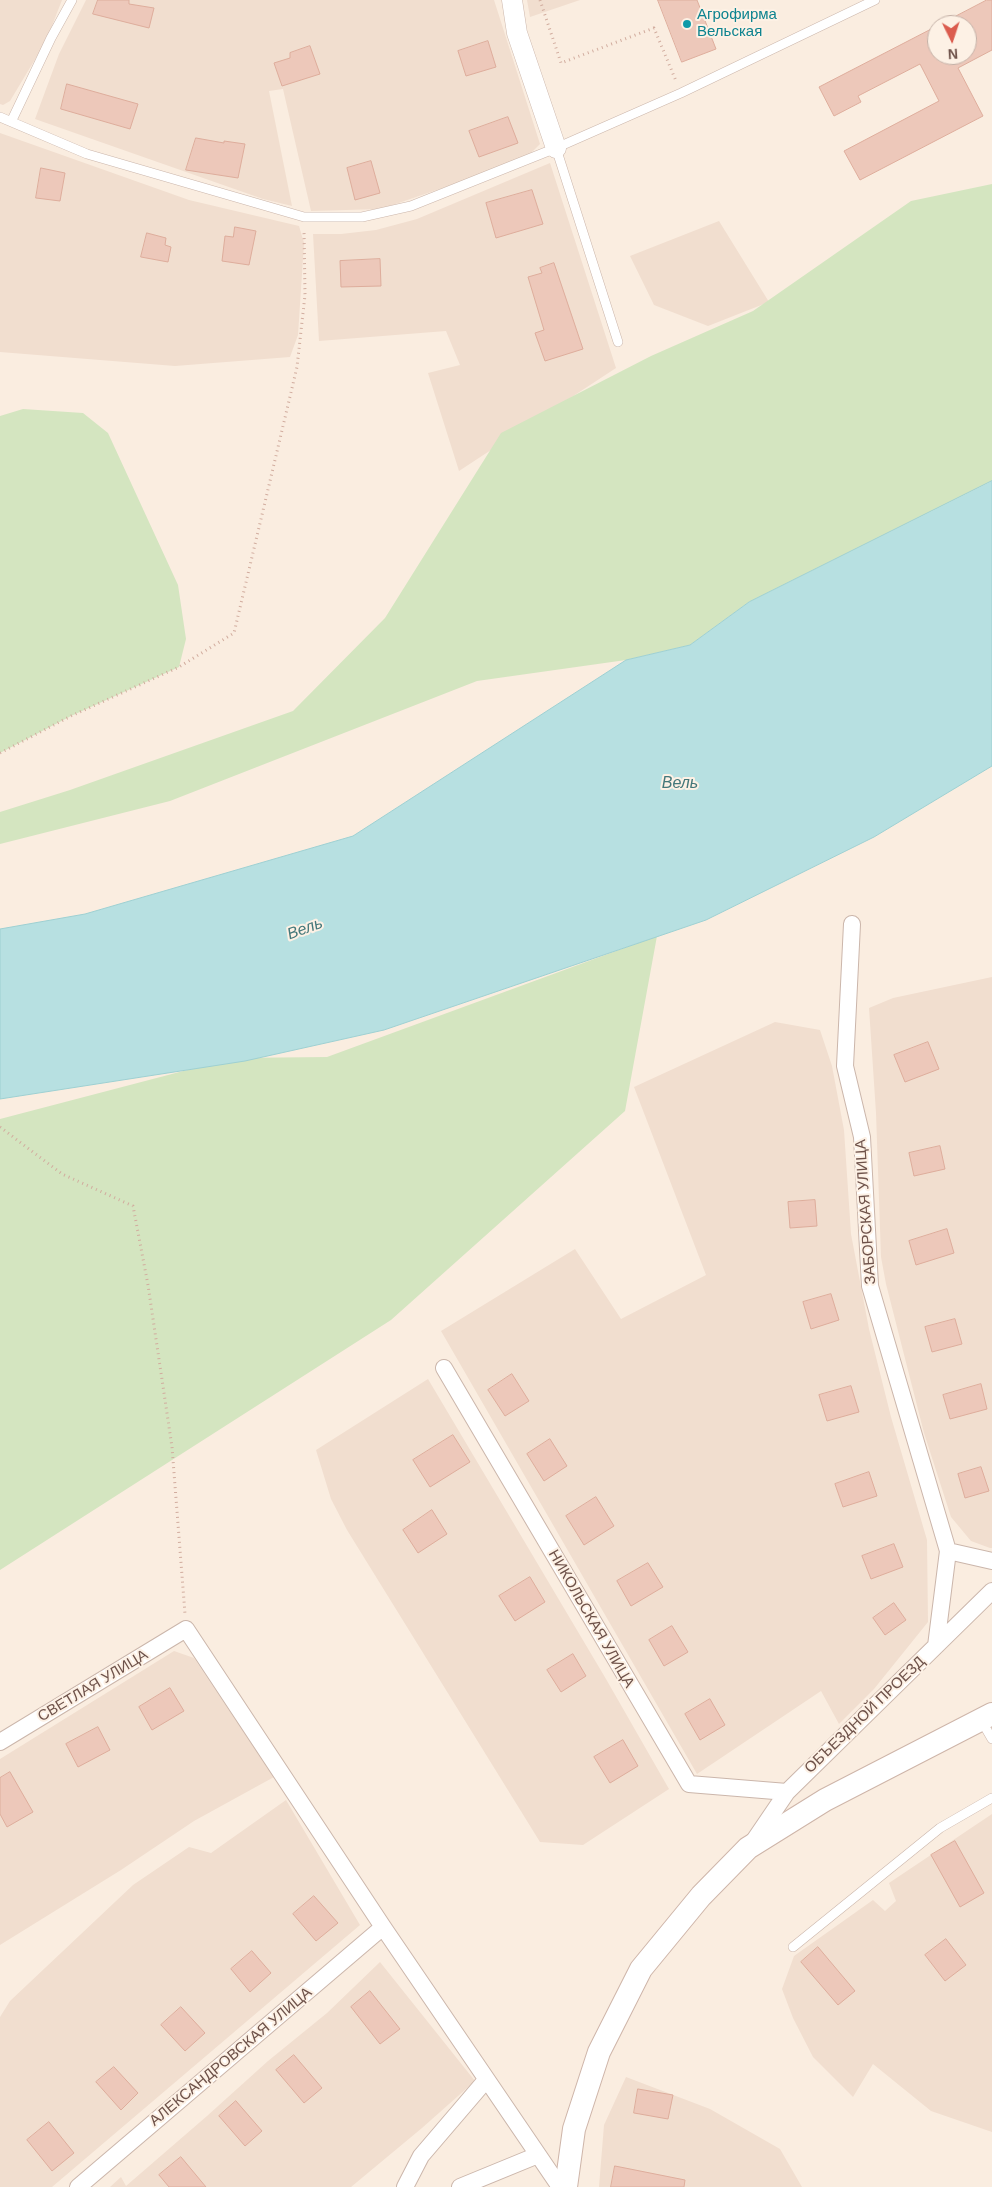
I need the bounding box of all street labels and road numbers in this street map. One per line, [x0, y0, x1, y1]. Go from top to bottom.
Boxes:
street label: ЗАБОРСКАЯ УЛИЦА [852, 1139, 880, 1285]
street label: НИКОЛЬСКАЯ УЛИЦА [544, 1547, 638, 1691]
street label: СВЕТЛАЯ УЛИЦА [35, 1646, 151, 1726]
street label: ОБЪЕЗДНОЙ ПРОЕЗД [801, 1653, 929, 1777]
street label: АЛЕКСАНДРОВСКАЯ УЛИЦА [146, 1984, 316, 2130]

